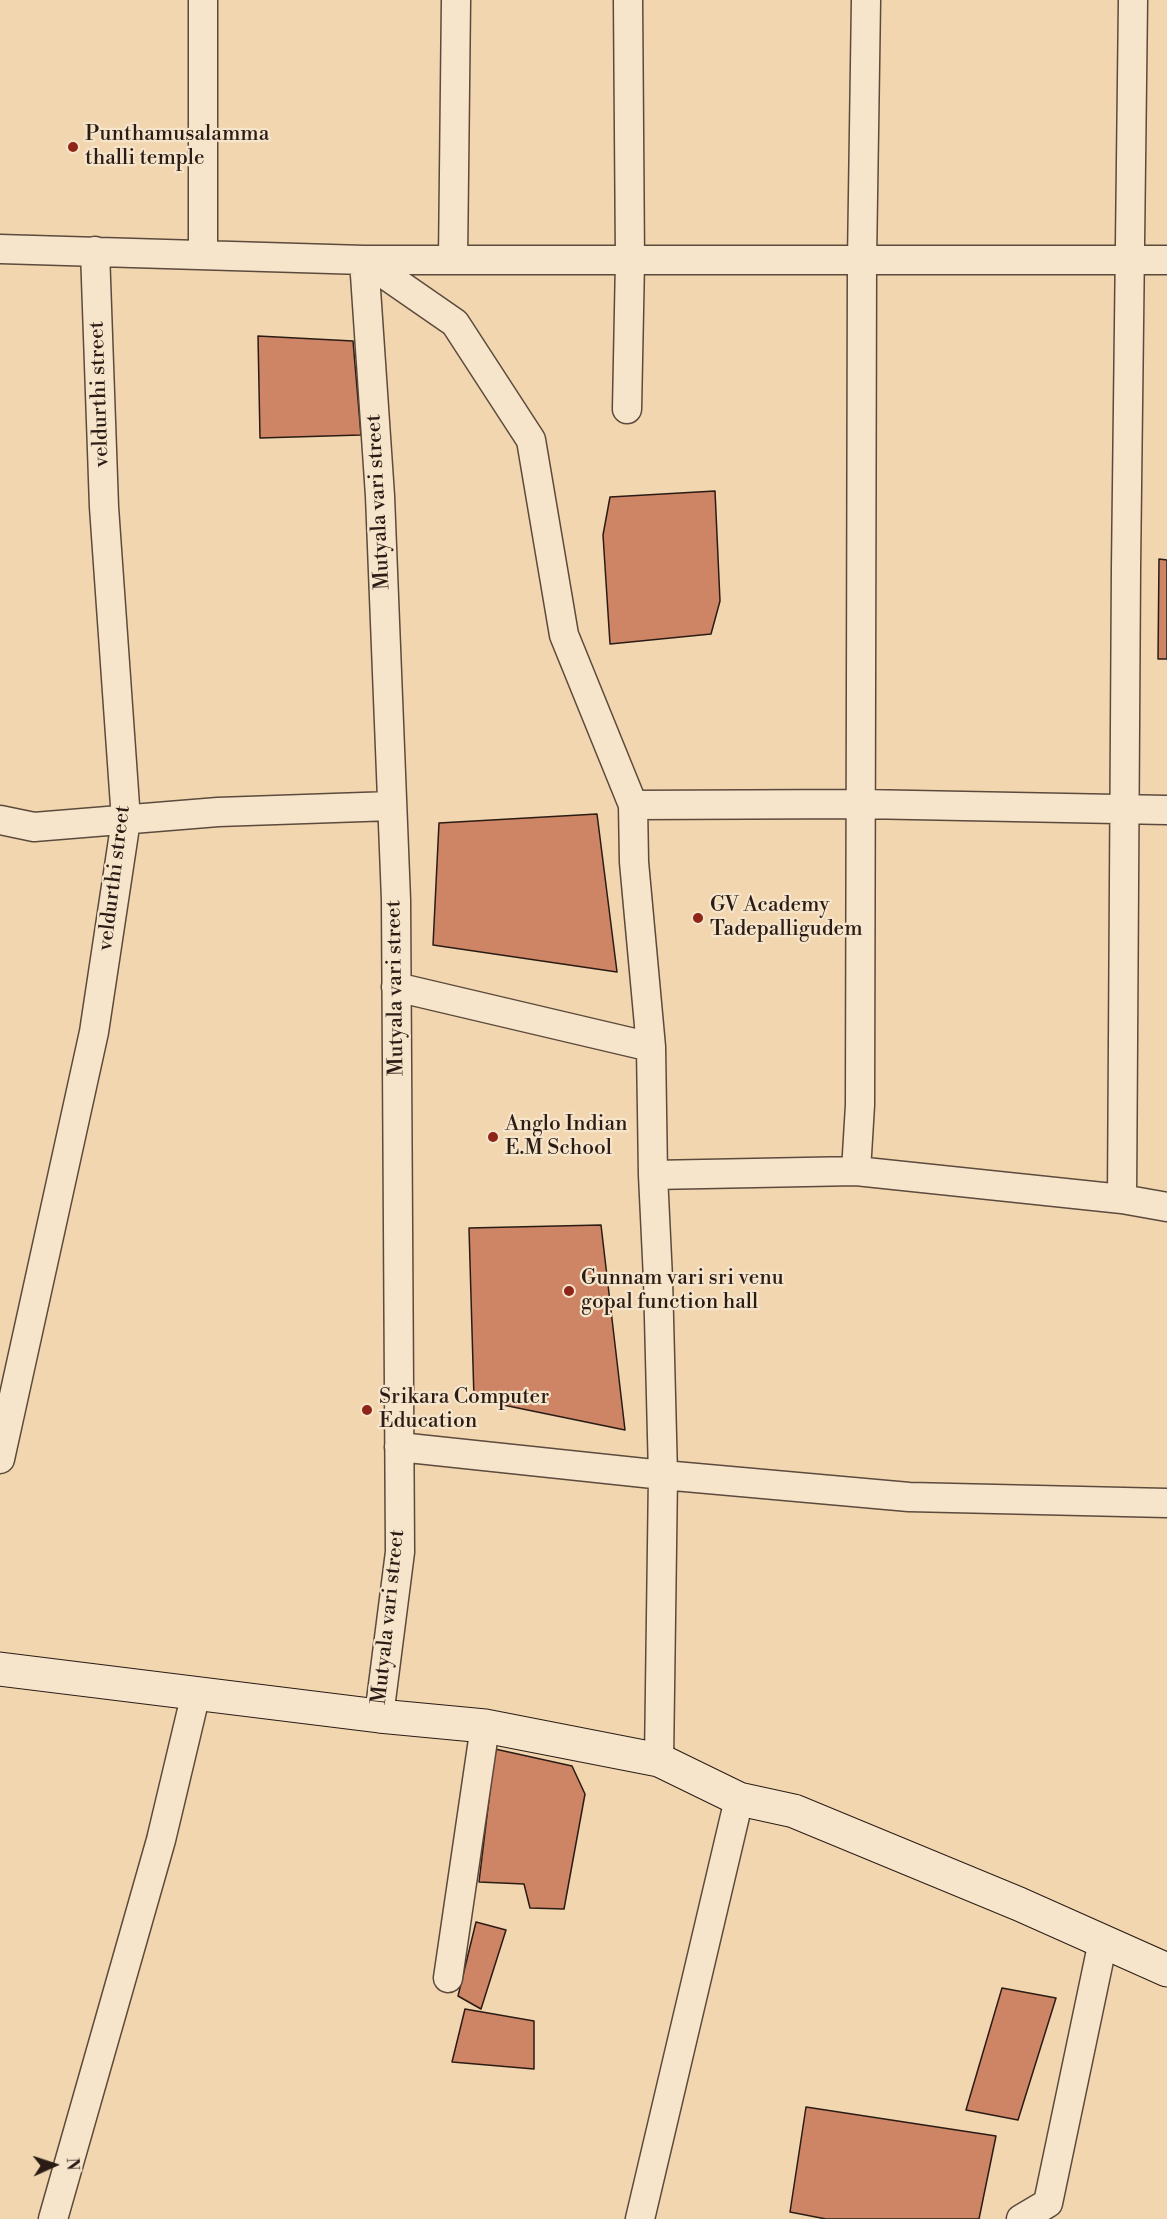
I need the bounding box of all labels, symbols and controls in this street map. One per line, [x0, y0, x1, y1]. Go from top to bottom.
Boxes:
place label: Punthamusalamma thalli temple [85, 122, 269, 172]
marker: Punthamusalamma thalli temple [66, 140, 80, 154]
street label: veldurthi street [85, 320, 115, 468]
street label: Mutyala vari street [362, 413, 396, 591]
street label: veldurthi street [94, 804, 136, 952]
place label: GV Academy Tadepalligudem [710, 893, 863, 943]
street label: Mutyala vari street [382, 900, 410, 1076]
marker: GV Academy Tadepalligudem [691, 911, 705, 925]
place label: Anglo Indian E.M School [505, 1112, 628, 1162]
marker: Anglo Indian E.M School [486, 1130, 500, 1144]
place label: Gunnam vari sri venu gopal function hall [581, 1266, 784, 1316]
marker: Gunnam vari sri venu gopal function hall [562, 1284, 576, 1298]
place label: Srikara Computer Education [379, 1385, 549, 1435]
marker: Srikara Computer Education [360, 1403, 374, 1417]
street label: Mutyala vari street [367, 1528, 411, 1706]
north arrow [24, 2135, 84, 2195]
text: N [62, 2157, 82, 2171]

